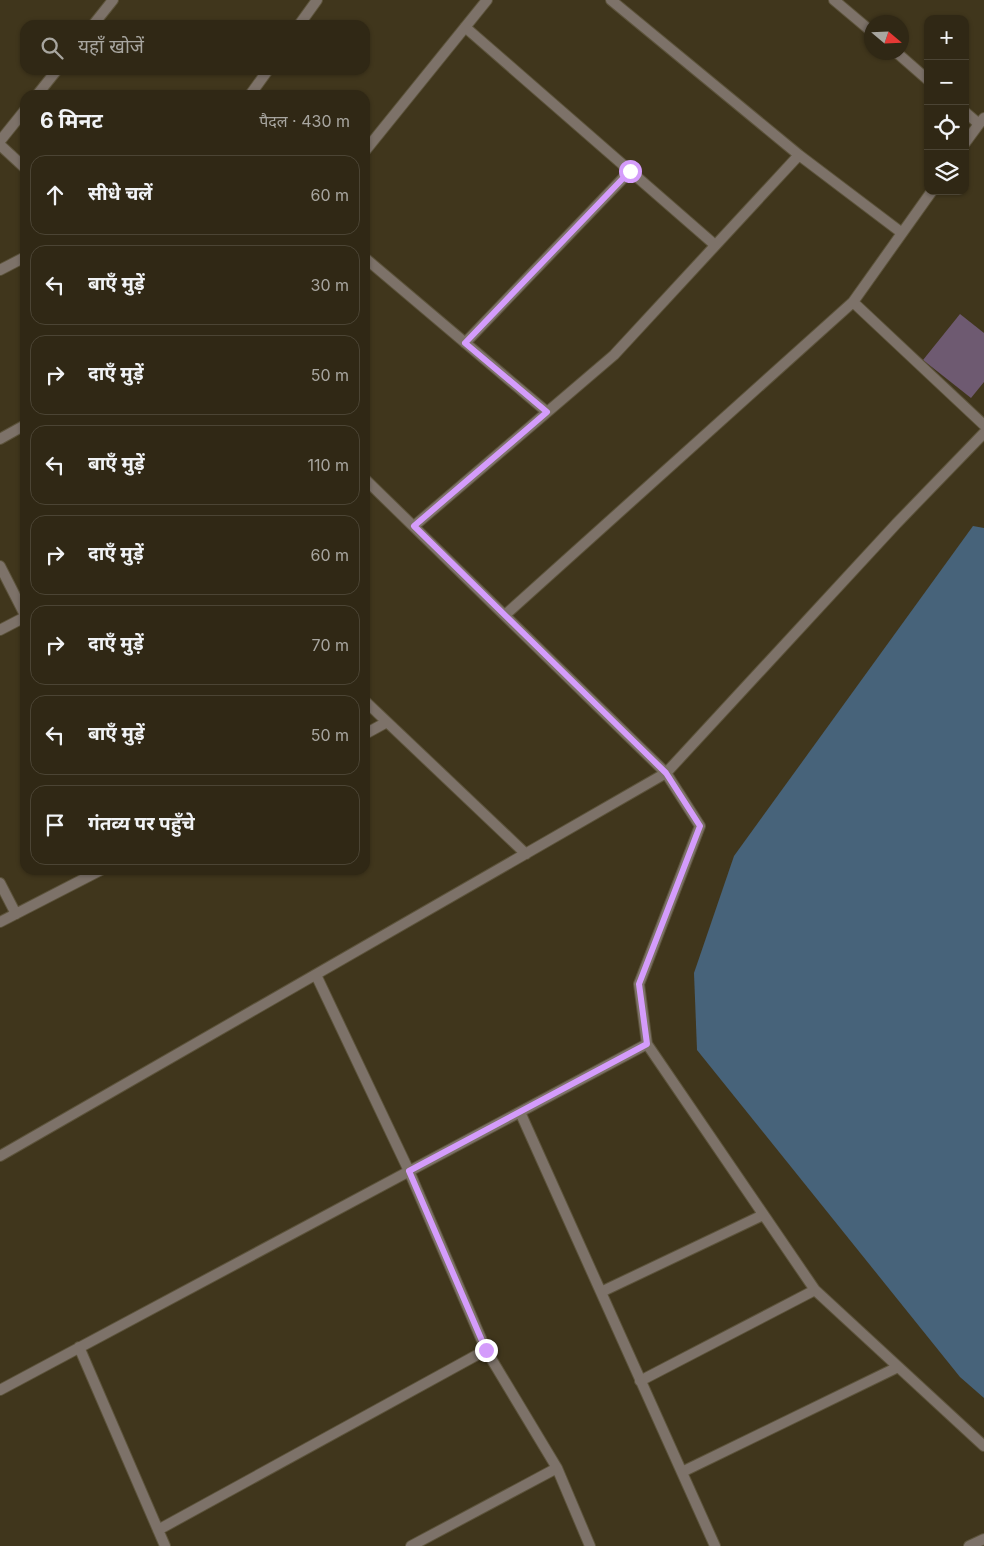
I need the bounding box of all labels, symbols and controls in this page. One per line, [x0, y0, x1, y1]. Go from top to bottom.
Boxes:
north arrow [864, 15, 909, 60]
map controls [924, 15, 969, 195]
button: + [924, 15, 969, 60]
search box [20, 20, 370, 75]
icon: search [38, 34, 66, 62]
text: यहाँ खोजें [78, 35, 144, 58]
button: − [924, 60, 969, 105]
button: locate [924, 105, 969, 150]
text: 6 मिनट [40, 108, 103, 133]
text: पैदल · 430 m [259, 111, 350, 131]
button: layers [924, 150, 969, 195]
route start [619, 160, 642, 183]
icon: ahead [41, 181, 69, 209]
text: सीधे चलें [88, 182, 152, 205]
text: 60 m [310, 185, 349, 205]
icon: left [41, 271, 69, 299]
text: बाएँ मुड़ें [88, 272, 145, 295]
text: 30 m [311, 275, 349, 295]
icon: right [41, 361, 69, 389]
text: दाएँ मुड़ें [88, 362, 144, 385]
text: 50 m [311, 365, 349, 385]
icon: left [41, 451, 69, 479]
text: बाएँ मुड़ें [88, 452, 145, 475]
text: 110 m [307, 455, 349, 475]
icon: right [41, 541, 69, 569]
text: दाएँ मुड़ें [88, 542, 144, 565]
text: 60 m [310, 545, 349, 565]
icon: right [41, 631, 69, 659]
text: दाएँ मुड़ें [88, 632, 144, 655]
text: 70 m [312, 635, 349, 655]
icon: left [41, 721, 69, 749]
text: बाएँ मुड़ें [88, 722, 145, 745]
text: 50 m [311, 725, 349, 745]
icon: arrive [41, 811, 69, 839]
text: गंतव्य पर पहुँचे [88, 812, 195, 835]
route end [475, 1339, 498, 1362]

